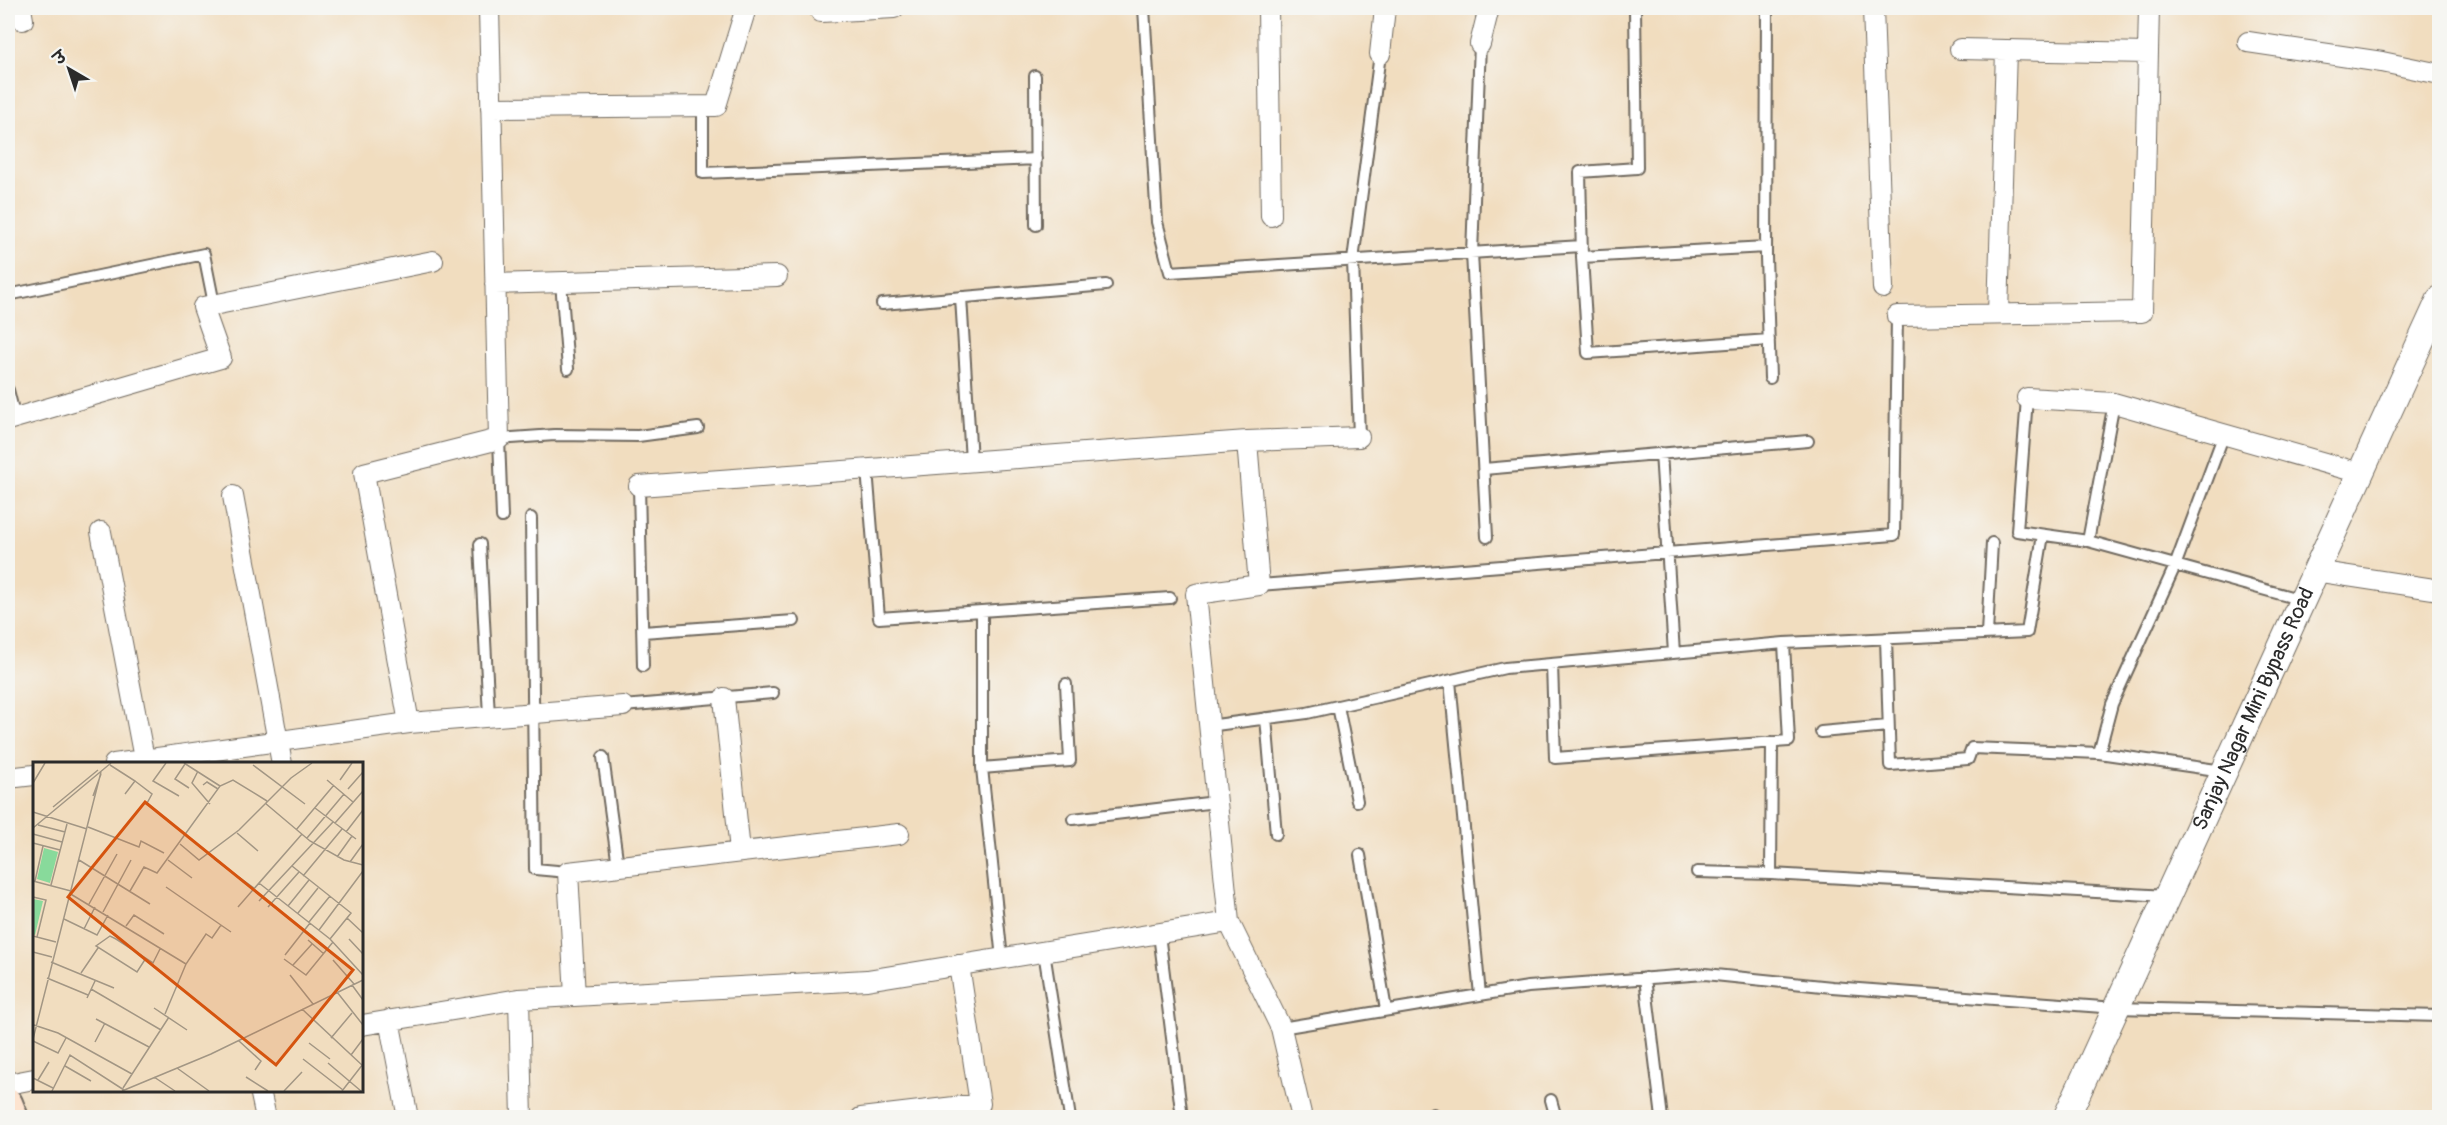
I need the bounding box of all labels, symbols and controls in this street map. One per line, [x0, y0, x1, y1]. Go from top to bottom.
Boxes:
north arrow [39, 39, 99, 99]
text: उ [48, 46, 72, 71]
street label: Sanjay Nagar Mini Bypass Road [2186, 583, 2321, 835]
inset map [33, 762, 363, 1092]

